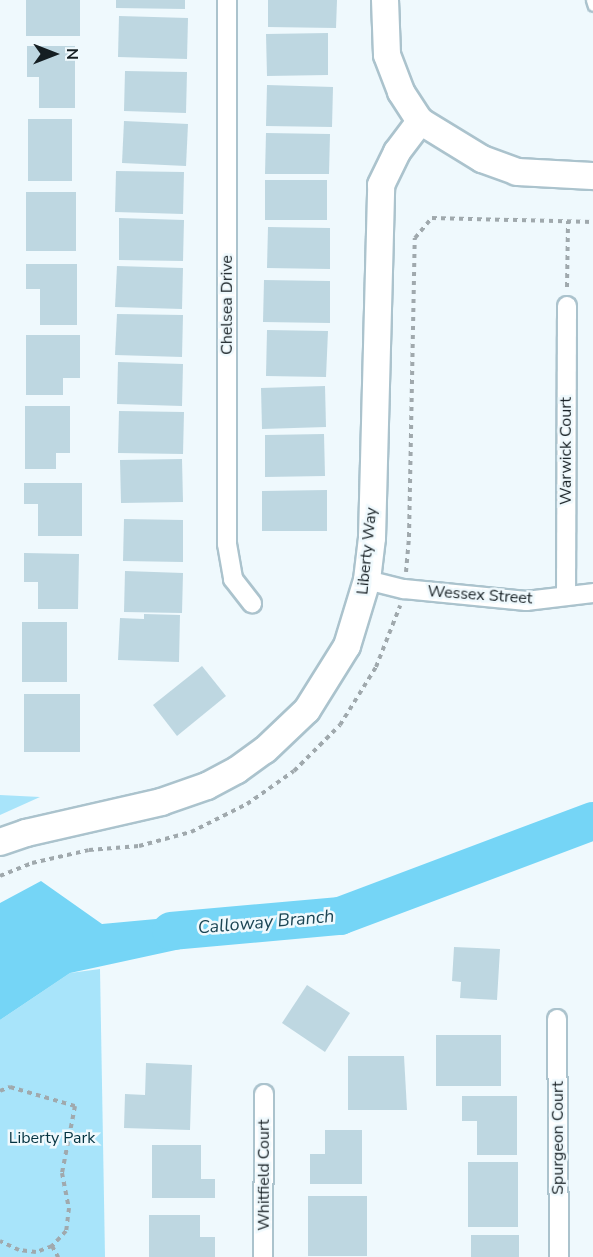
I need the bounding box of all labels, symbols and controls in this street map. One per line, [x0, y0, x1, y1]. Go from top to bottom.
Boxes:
north arrow [24, 24, 84, 84]
text: N [61, 48, 83, 60]
street label: Chelsea Drive [217, 255, 237, 355]
street label: Warwick Court [556, 397, 576, 505]
street label: Liberty Way [353, 506, 381, 596]
street label: Wessex Street [427, 582, 533, 608]
water label: Calloway Branch [197, 905, 335, 939]
street label: Spurgeon Court [548, 1081, 568, 1195]
street label: Whitfield Court [254, 1119, 274, 1231]
park label: Liberty Park [9, 1128, 95, 1148]

